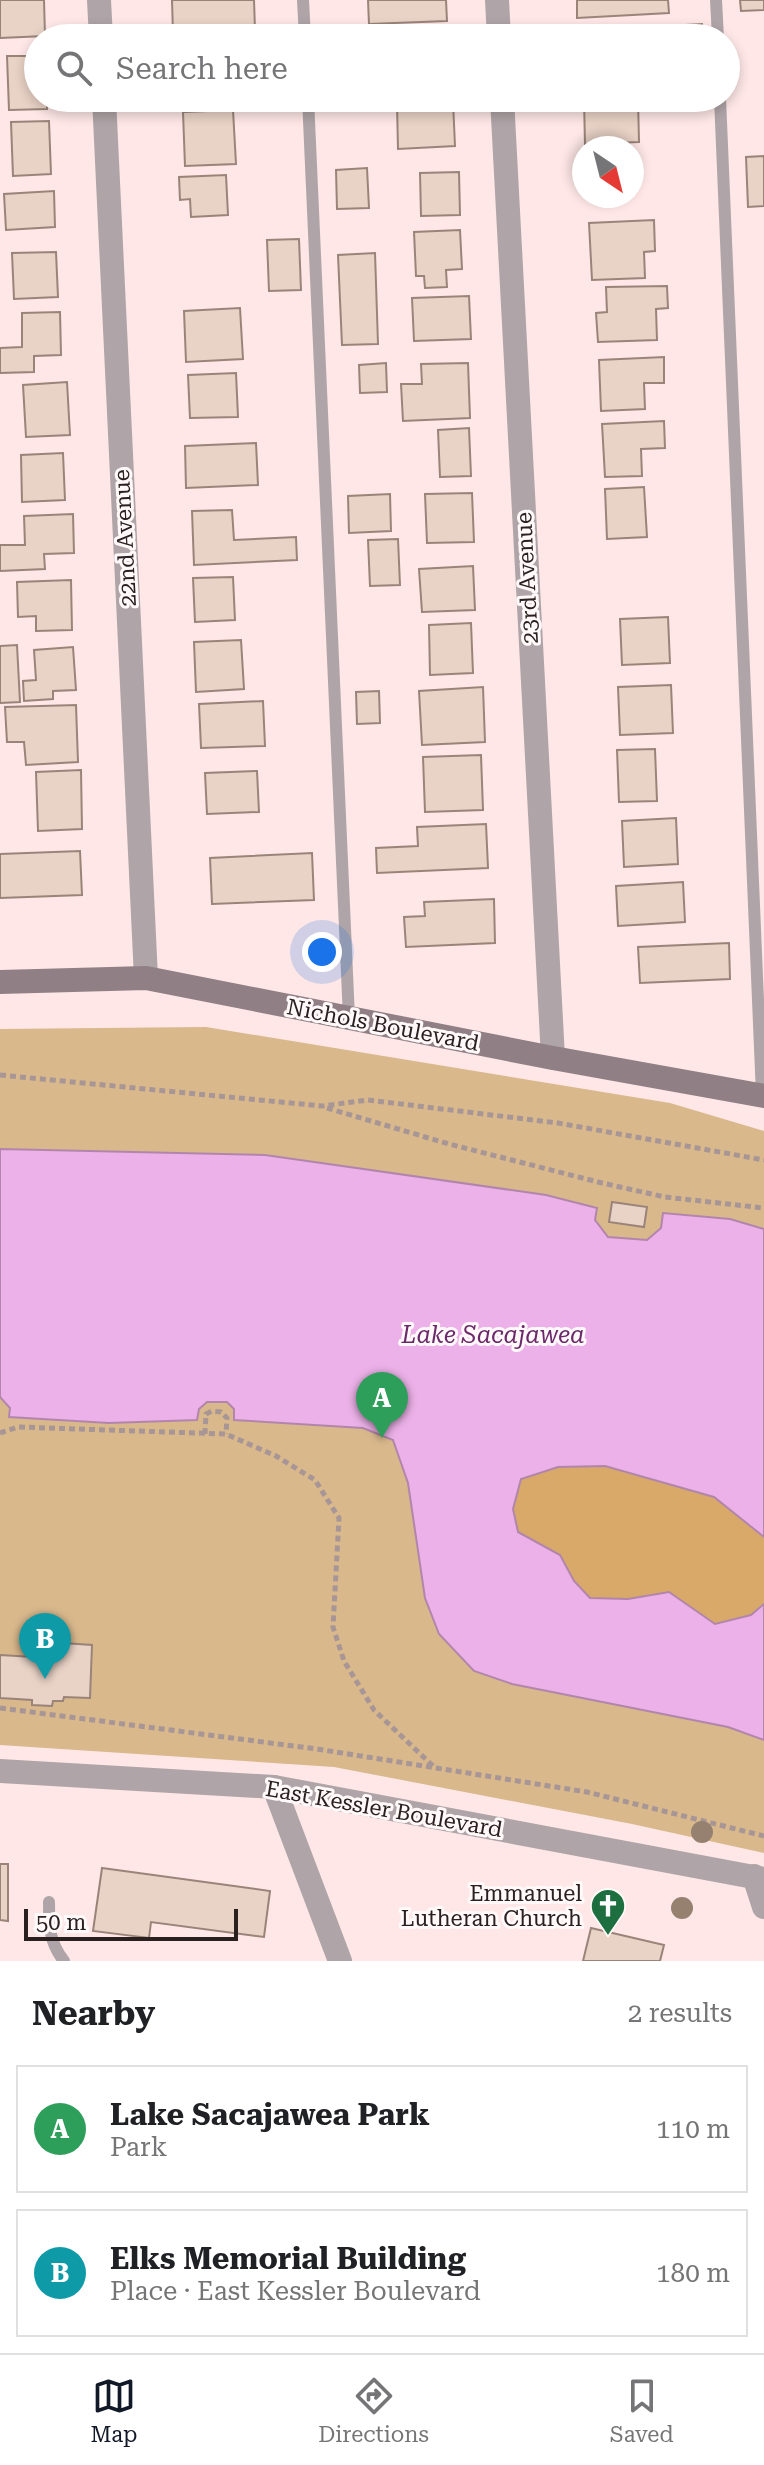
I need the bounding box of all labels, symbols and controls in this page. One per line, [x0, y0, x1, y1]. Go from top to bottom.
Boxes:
search box [24, 24, 740, 112]
icon: search [52, 46, 96, 90]
text: Search here [116, 51, 288, 86]
north arrow [572, 136, 644, 208]
street label: 22nd Avenue [109, 469, 141, 607]
street label: 23rd Avenue [511, 511, 543, 645]
your location [302, 932, 342, 972]
street label: Nichols Boulevard [285, 994, 481, 1056]
water label: Lake Sacajawea [400, 1321, 585, 1349]
pin: A [356, 1372, 408, 1438]
pin: B [19, 1613, 71, 1679]
street label: East Kessler Boulevard [264, 1776, 504, 1842]
place label: Emmanuel Lutheran Church [401, 1881, 582, 1931]
church icon: Emmanuel Lutheran Church [589, 1887, 627, 1937]
scale bar [24, 1905, 238, 1941]
text: 50 m [36, 1910, 86, 1935]
text: Nearby [32, 1993, 155, 2033]
text: 2 results [628, 1998, 732, 2028]
text: Lake Sacajawea Park [110, 2097, 430, 2132]
text: A [51, 2114, 69, 2144]
text: 110 m [656, 2114, 730, 2144]
text: Park [110, 2132, 167, 2162]
text: Elks Memorial Building [110, 2241, 466, 2276]
text: B [51, 2258, 69, 2288]
text: 180 m [656, 2258, 730, 2288]
text: Place · East Kessler Boulevard [110, 2276, 481, 2306]
tab: Map [90, 2374, 137, 2447]
tab: Directions [318, 2374, 429, 2447]
tab: Saved [610, 2374, 674, 2447]

